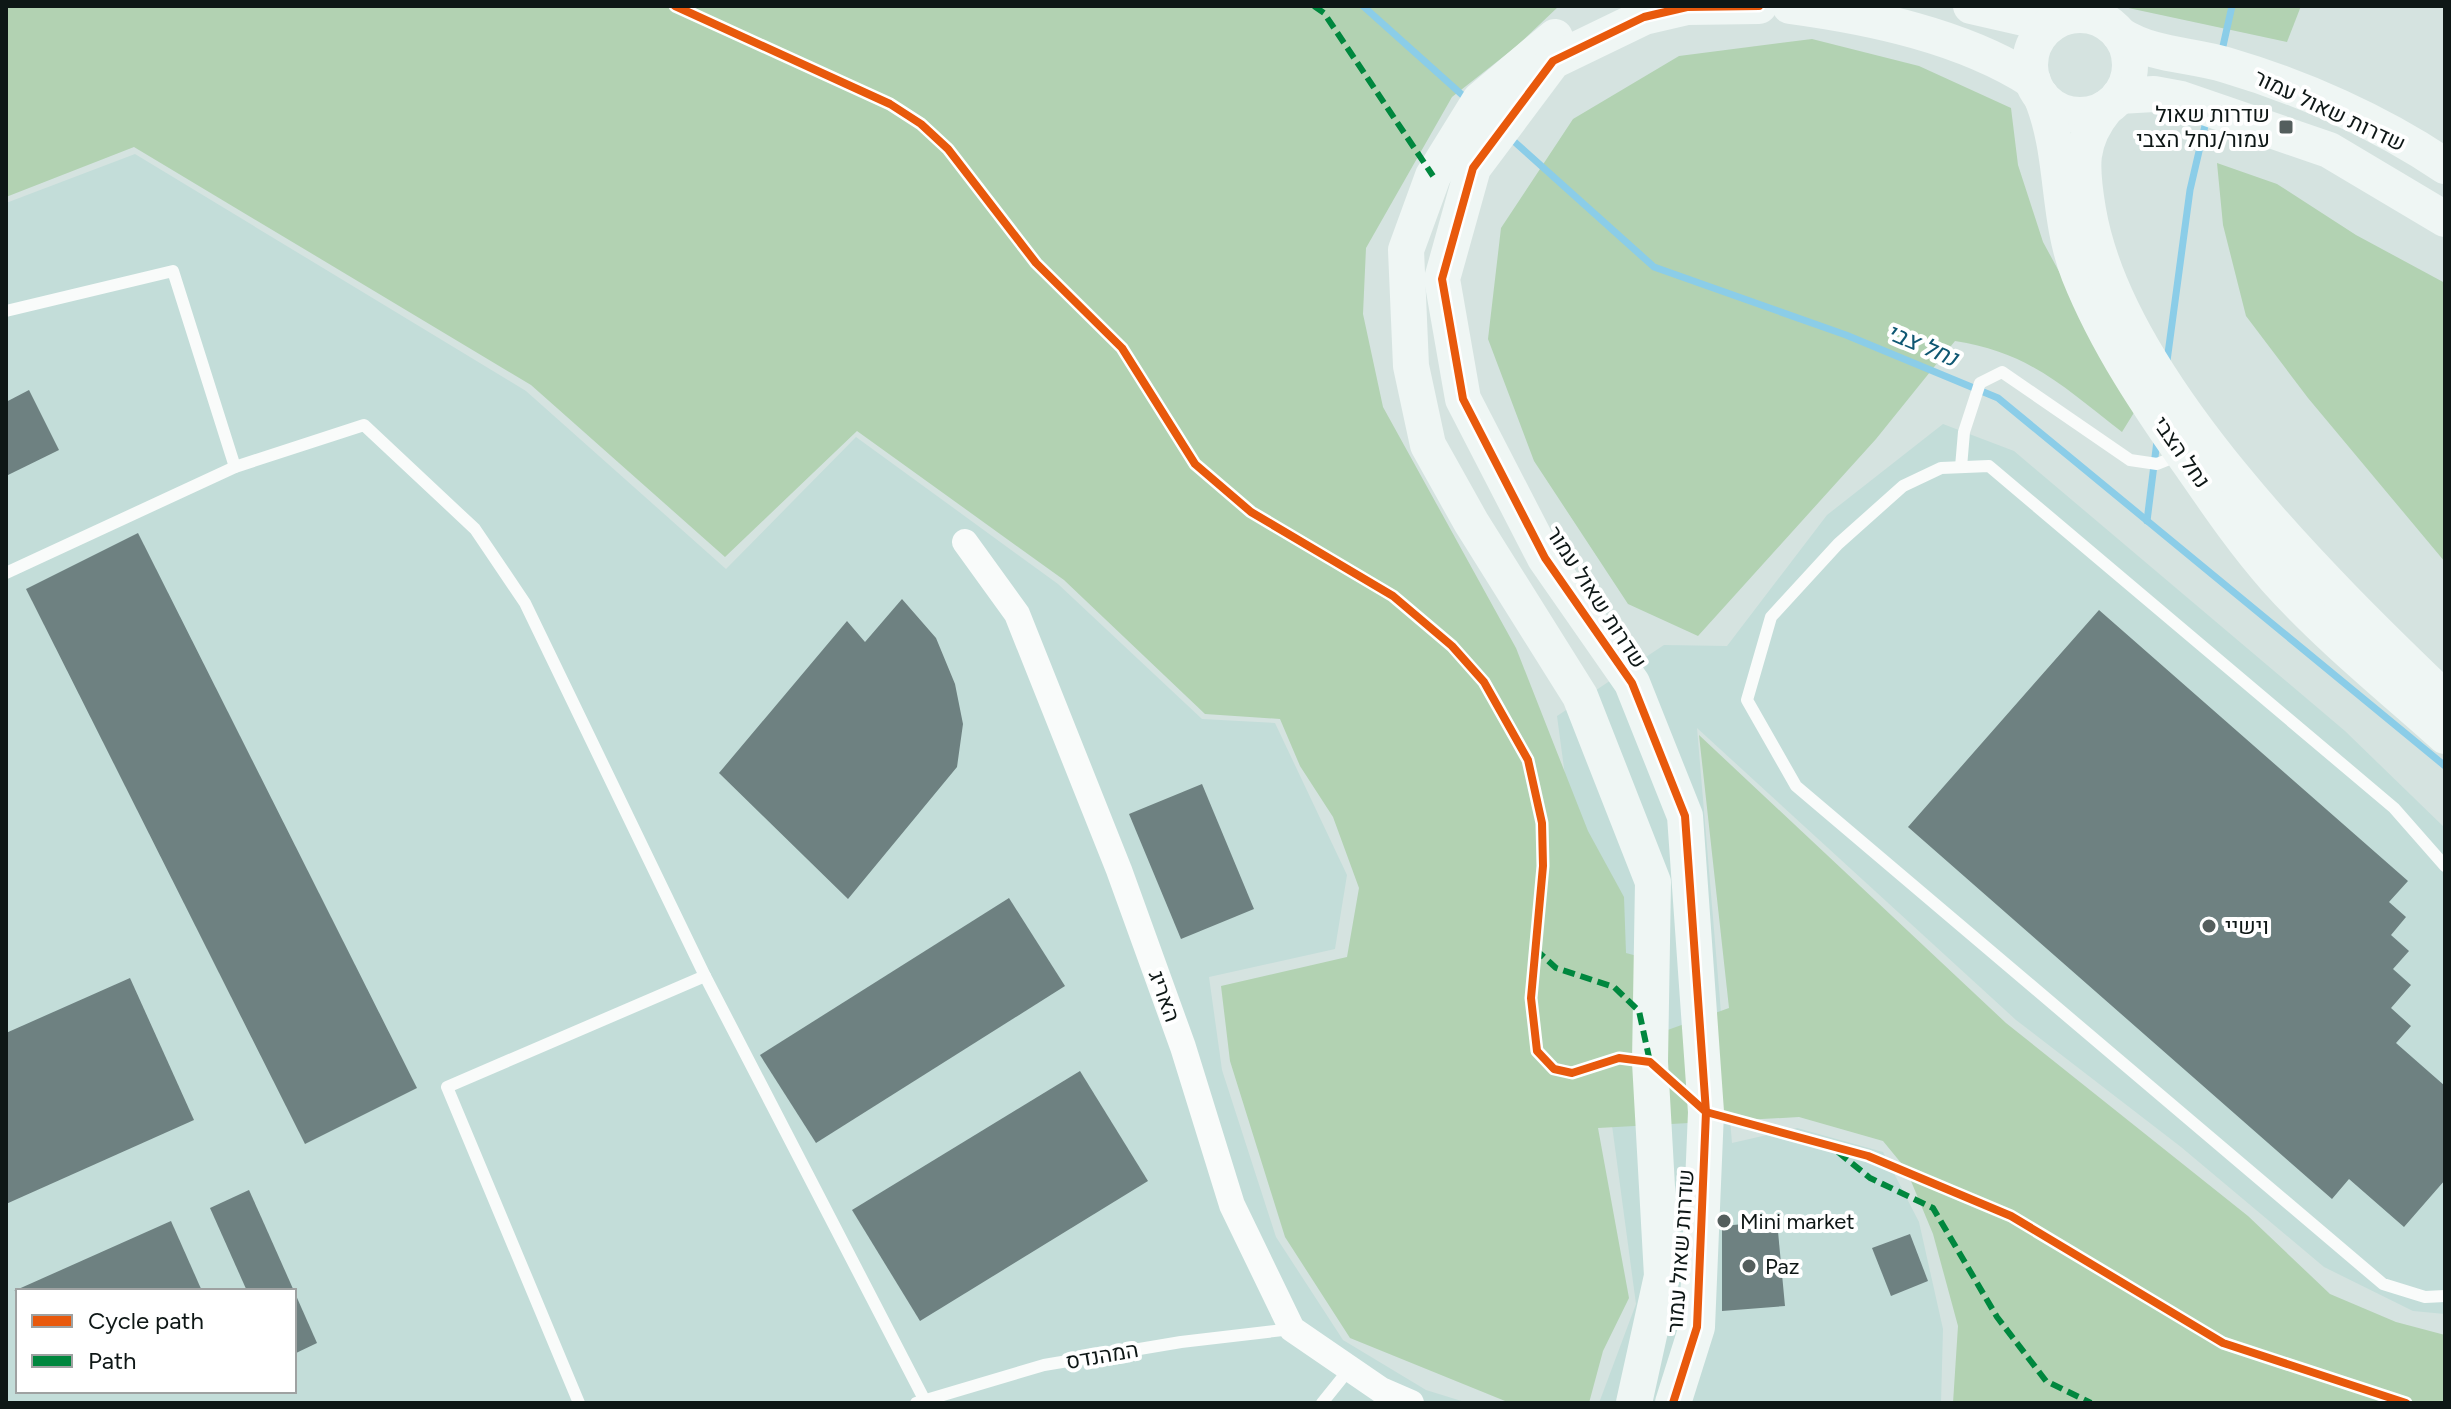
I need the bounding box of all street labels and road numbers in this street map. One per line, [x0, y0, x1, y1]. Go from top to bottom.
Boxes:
street label: שדרות שאול עמור [2250, 64, 2410, 157]
street label: נחל הצבי [2147, 411, 2216, 493]
street label: שדרות שאול עמור [1541, 521, 1653, 673]
street label: האריג [1143, 967, 1186, 1026]
street label: שדרות שאול עמור [1661, 1168, 1700, 1334]
street label: המהנדס [1064, 1336, 1141, 1375]

